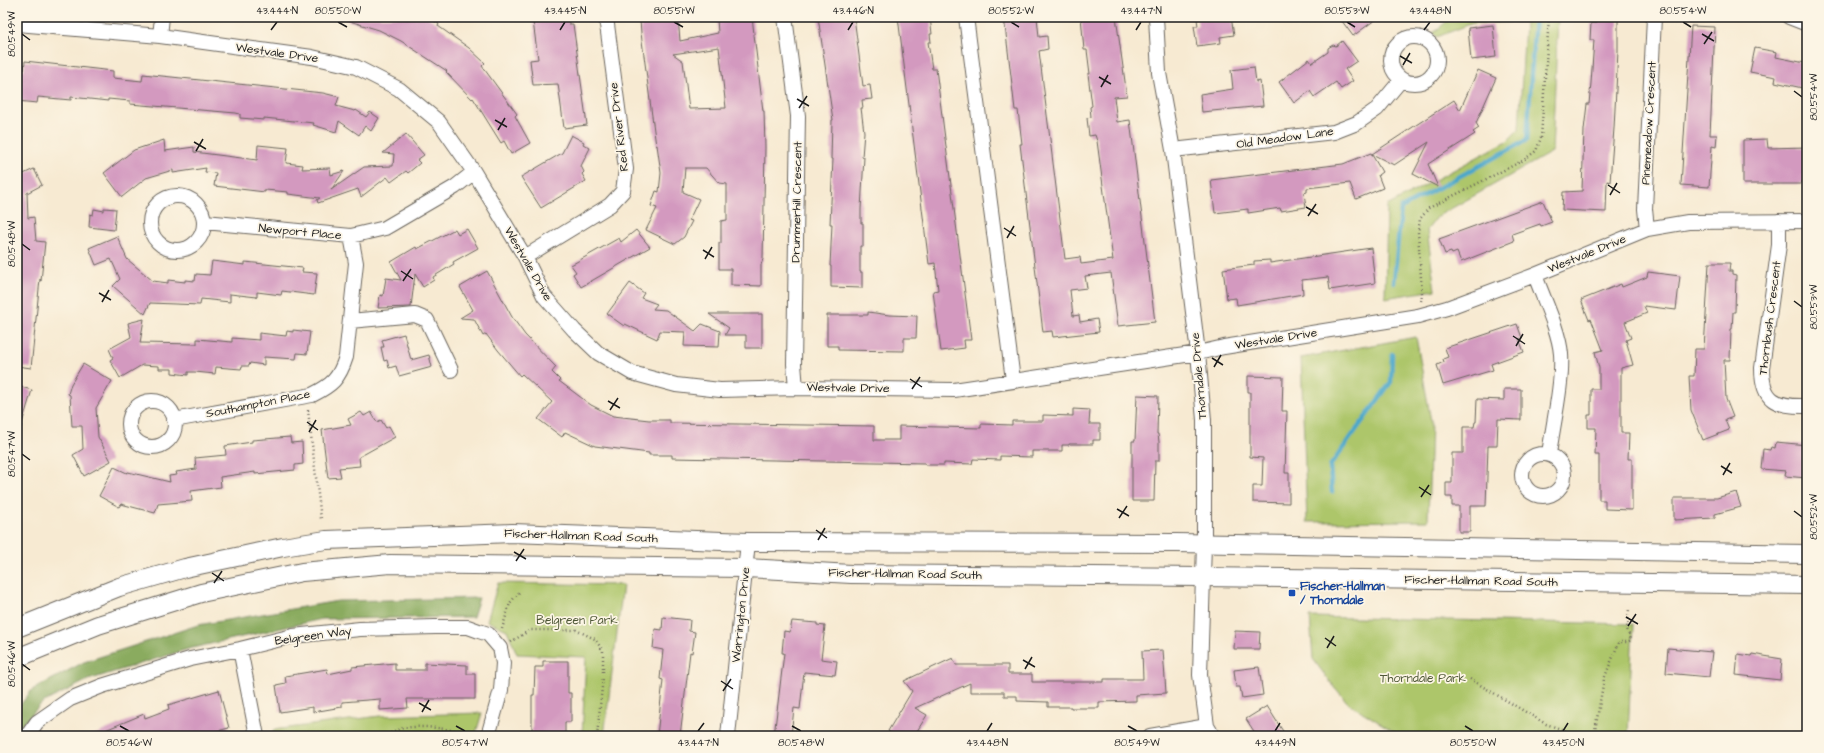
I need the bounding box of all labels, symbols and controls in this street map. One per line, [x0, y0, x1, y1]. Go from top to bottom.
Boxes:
text: 43.444°N [256, 4, 298, 18]
text: 80.550°W [315, 4, 362, 18]
text: 43.445°N [544, 4, 586, 18]
text: 80.551°W [653, 4, 695, 18]
text: 43.446°N [832, 4, 874, 18]
text: 80.552°W [988, 4, 1034, 18]
text: 43.447°N [1120, 4, 1162, 18]
text: 80.553°W [1324, 4, 1370, 18]
text: 43.448°N [1409, 4, 1451, 18]
text: 80.554°W [1660, 4, 1707, 18]
text: 80.549°W [5, 11, 19, 57]
street label: Westvale Drive [235, 39, 320, 67]
street label: Pinemeadow Crescent [1637, 61, 1661, 185]
text: 80.554°W [1807, 73, 1821, 120]
street label: Red River Drive [605, 81, 633, 172]
street label: Old Meadow Lane [1235, 123, 1335, 153]
street label: Drummerhill Crescent [787, 141, 807, 263]
text: 80.548°W [5, 220, 19, 267]
street label: Newport Place [258, 220, 343, 244]
street label: Westvale Drive [500, 224, 556, 305]
street label: Westvale Drive [1545, 230, 1629, 277]
street label: Thornbush Crescent [1755, 260, 1785, 376]
text: 80.553°W [1807, 284, 1821, 330]
street label: Westvale Drive [1234, 324, 1319, 354]
street label: Thorndale Drive [1187, 331, 1211, 420]
street label: Westvale Drive [806, 379, 890, 397]
street label: Southampton Place [205, 385, 312, 422]
text: 80.547°W [5, 430, 19, 477]
text: 80.552°W [1807, 494, 1821, 540]
street label: Fischer-Hallman Road South [504, 525, 658, 547]
street label: Fischer-Hallman Road South [828, 564, 982, 584]
street label: Warrington Drive [728, 566, 756, 664]
street label: Fischer-Hallman Road South [1404, 571, 1558, 591]
place label: Fischer-Hallman / Thorndale [1300, 578, 1385, 609]
marker: Fischer-Hallman / Thorndale [1287, 588, 1297, 598]
park label: Belgreen Park [536, 612, 618, 630]
street label: Belgreen Way [273, 622, 353, 651]
text: 80.546°W [5, 640, 19, 687]
park label: Thorndale Park [1380, 670, 1467, 687]
text: 80.546°W [106, 736, 153, 750]
text: 80.547°W [442, 736, 489, 750]
text: 43.447°N [677, 736, 719, 750]
text: 80.548°W [778, 736, 825, 750]
text: 43.448°N [966, 736, 1008, 750]
text: 80.549°W [1114, 736, 1160, 750]
text: 43.449°N [1254, 736, 1296, 750]
text: 80.550°W [1450, 736, 1497, 750]
text: 43.450°N [1542, 736, 1584, 750]

